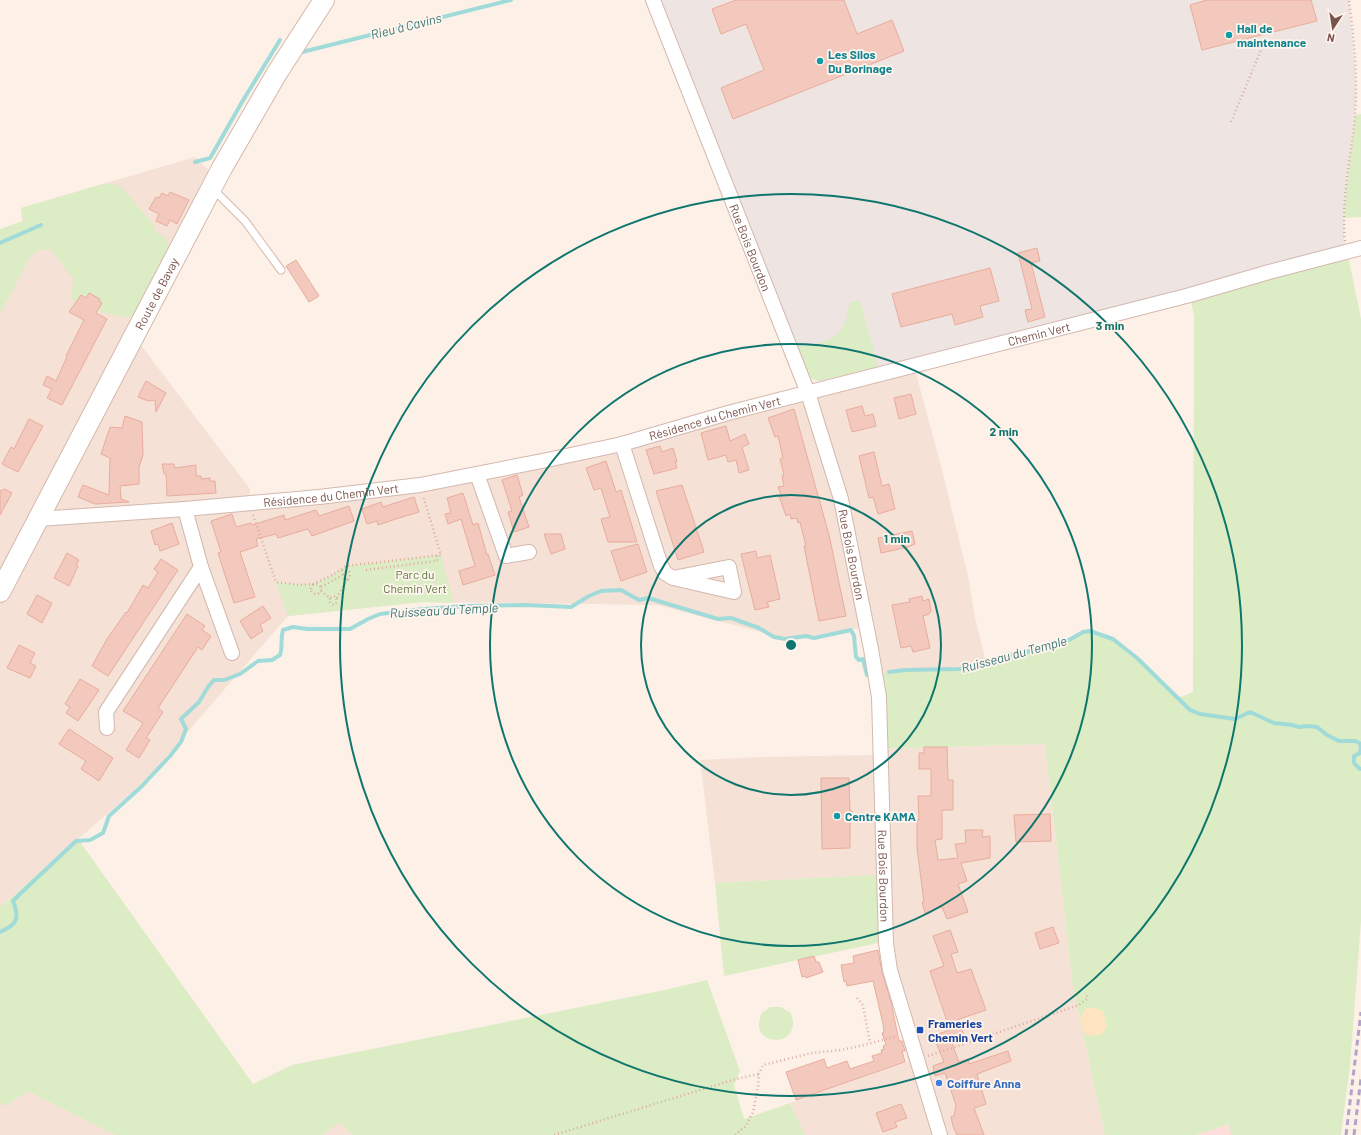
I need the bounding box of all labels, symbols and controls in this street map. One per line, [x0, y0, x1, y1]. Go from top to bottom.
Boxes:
north arrow [1313, 8, 1353, 48]
water label: Rieu à Cavins [369, 9, 443, 43]
place label: Hall de maintenance [1237, 21, 1307, 49]
marker: Hall de maintenance [1224, 30, 1234, 40]
text: N [1326, 31, 1336, 45]
place label: Les Silos Du Borinage [828, 47, 893, 75]
marker: Les Silos Du Borinage [815, 56, 825, 66]
street label: Rue Bois Bourdon [727, 202, 774, 293]
street label: Route de Bavay [132, 255, 181, 332]
text: 3 min [1096, 318, 1124, 332]
street label: Chemin Vert [1006, 319, 1072, 348]
street label: Résidence du Chemin Vert [647, 393, 782, 443]
text: 2 min [990, 424, 1018, 438]
street label: Résidence du Chemin Vert [263, 481, 399, 509]
street label: Rue Bois Bourdon [836, 508, 868, 601]
text: 1 min [884, 531, 910, 545]
park label: Parc du Chemin Vert [383, 567, 447, 595]
water label: Ruisseau du Temple [389, 599, 499, 621]
water label: Ruisseau du Temple [959, 632, 1069, 676]
centre of rings [784, 638, 798, 652]
place label: Centre KAMA [845, 809, 916, 823]
marker: Centre KAMA [832, 811, 842, 821]
street label: Rue Bois Bourdon [876, 829, 892, 922]
place label: Frameries Chemin Vert [928, 1016, 993, 1044]
marker: Frameries Chemin Vert [915, 1025, 925, 1035]
place label: Coiffure Anna [947, 1076, 1021, 1090]
marker: Coiffure Anna [934, 1078, 944, 1088]

